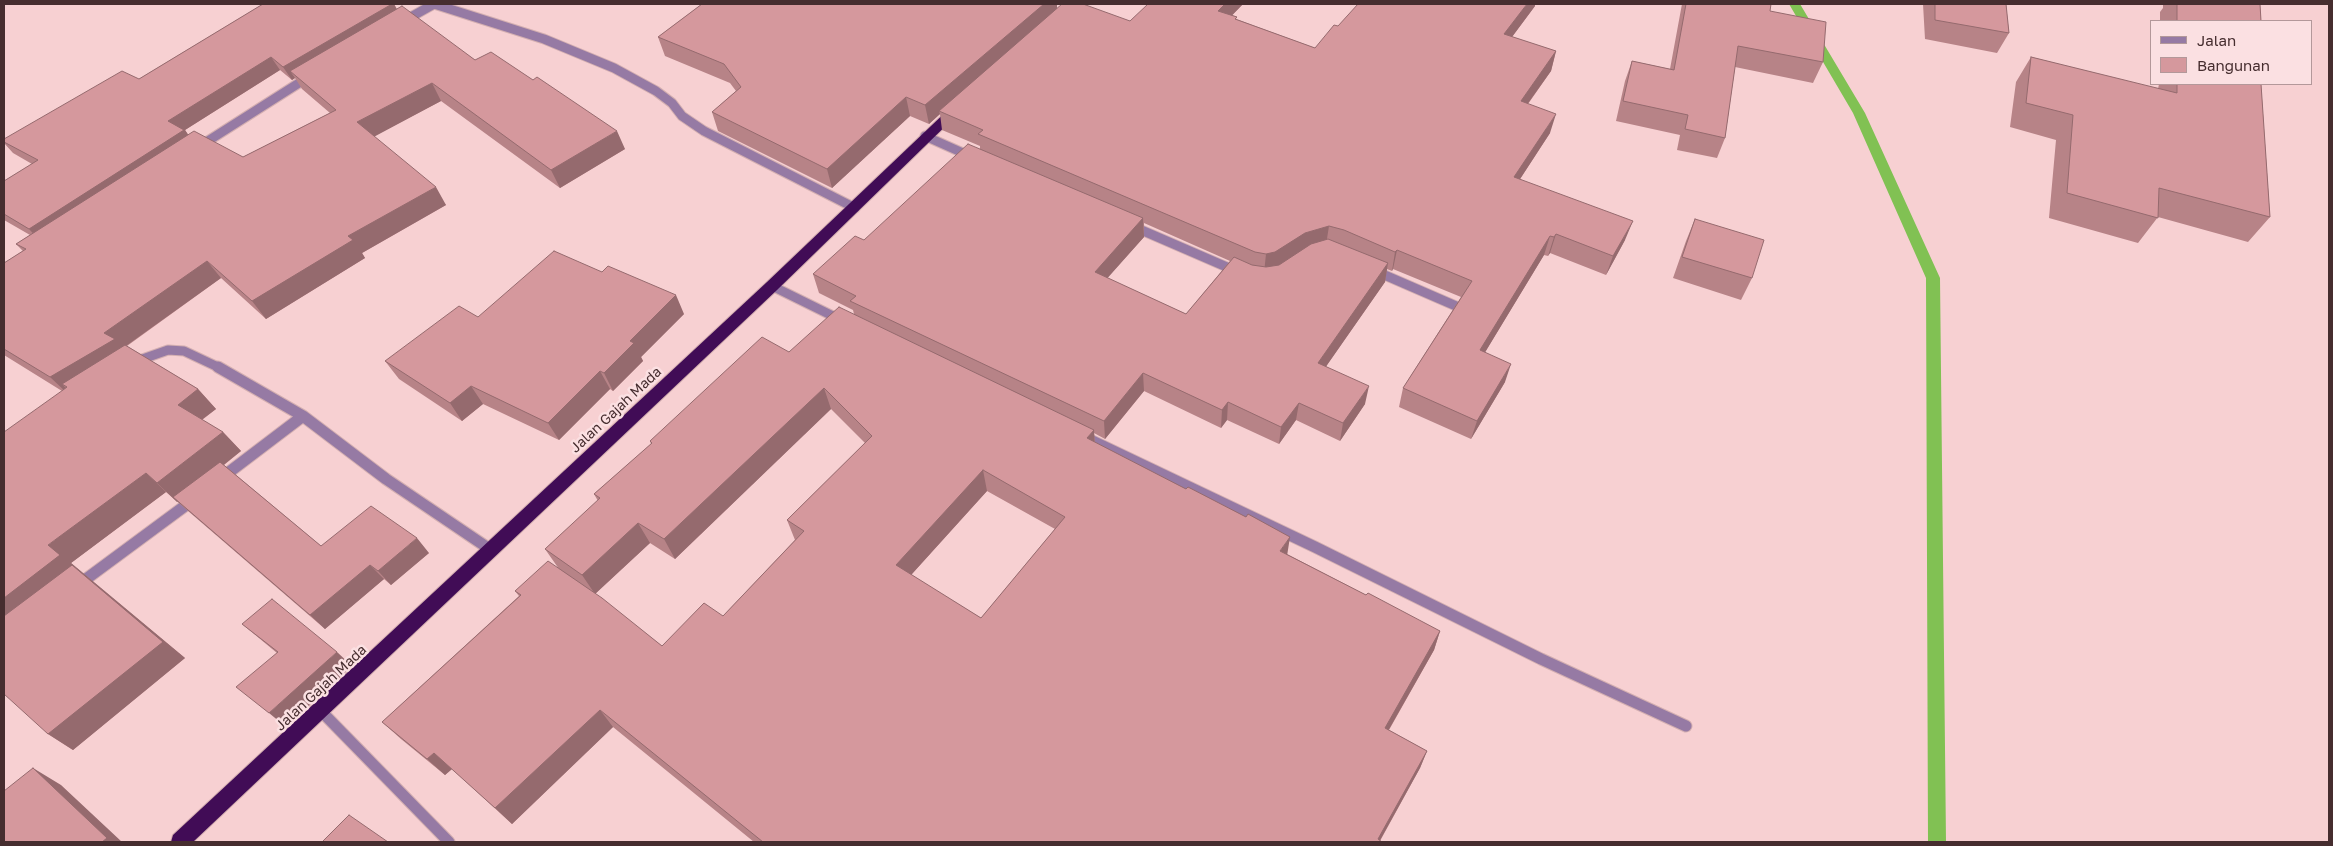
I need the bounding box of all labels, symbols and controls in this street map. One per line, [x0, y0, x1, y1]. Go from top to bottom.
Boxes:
legend [2150, 20, 2313, 85]
text: Jalan [2197, 31, 2236, 49]
text: Bangunan [2197, 56, 2270, 74]
street label: Jalan Gajah Mada [567, 364, 665, 456]
street label: Jalan Gajah Mada [272, 642, 370, 734]

